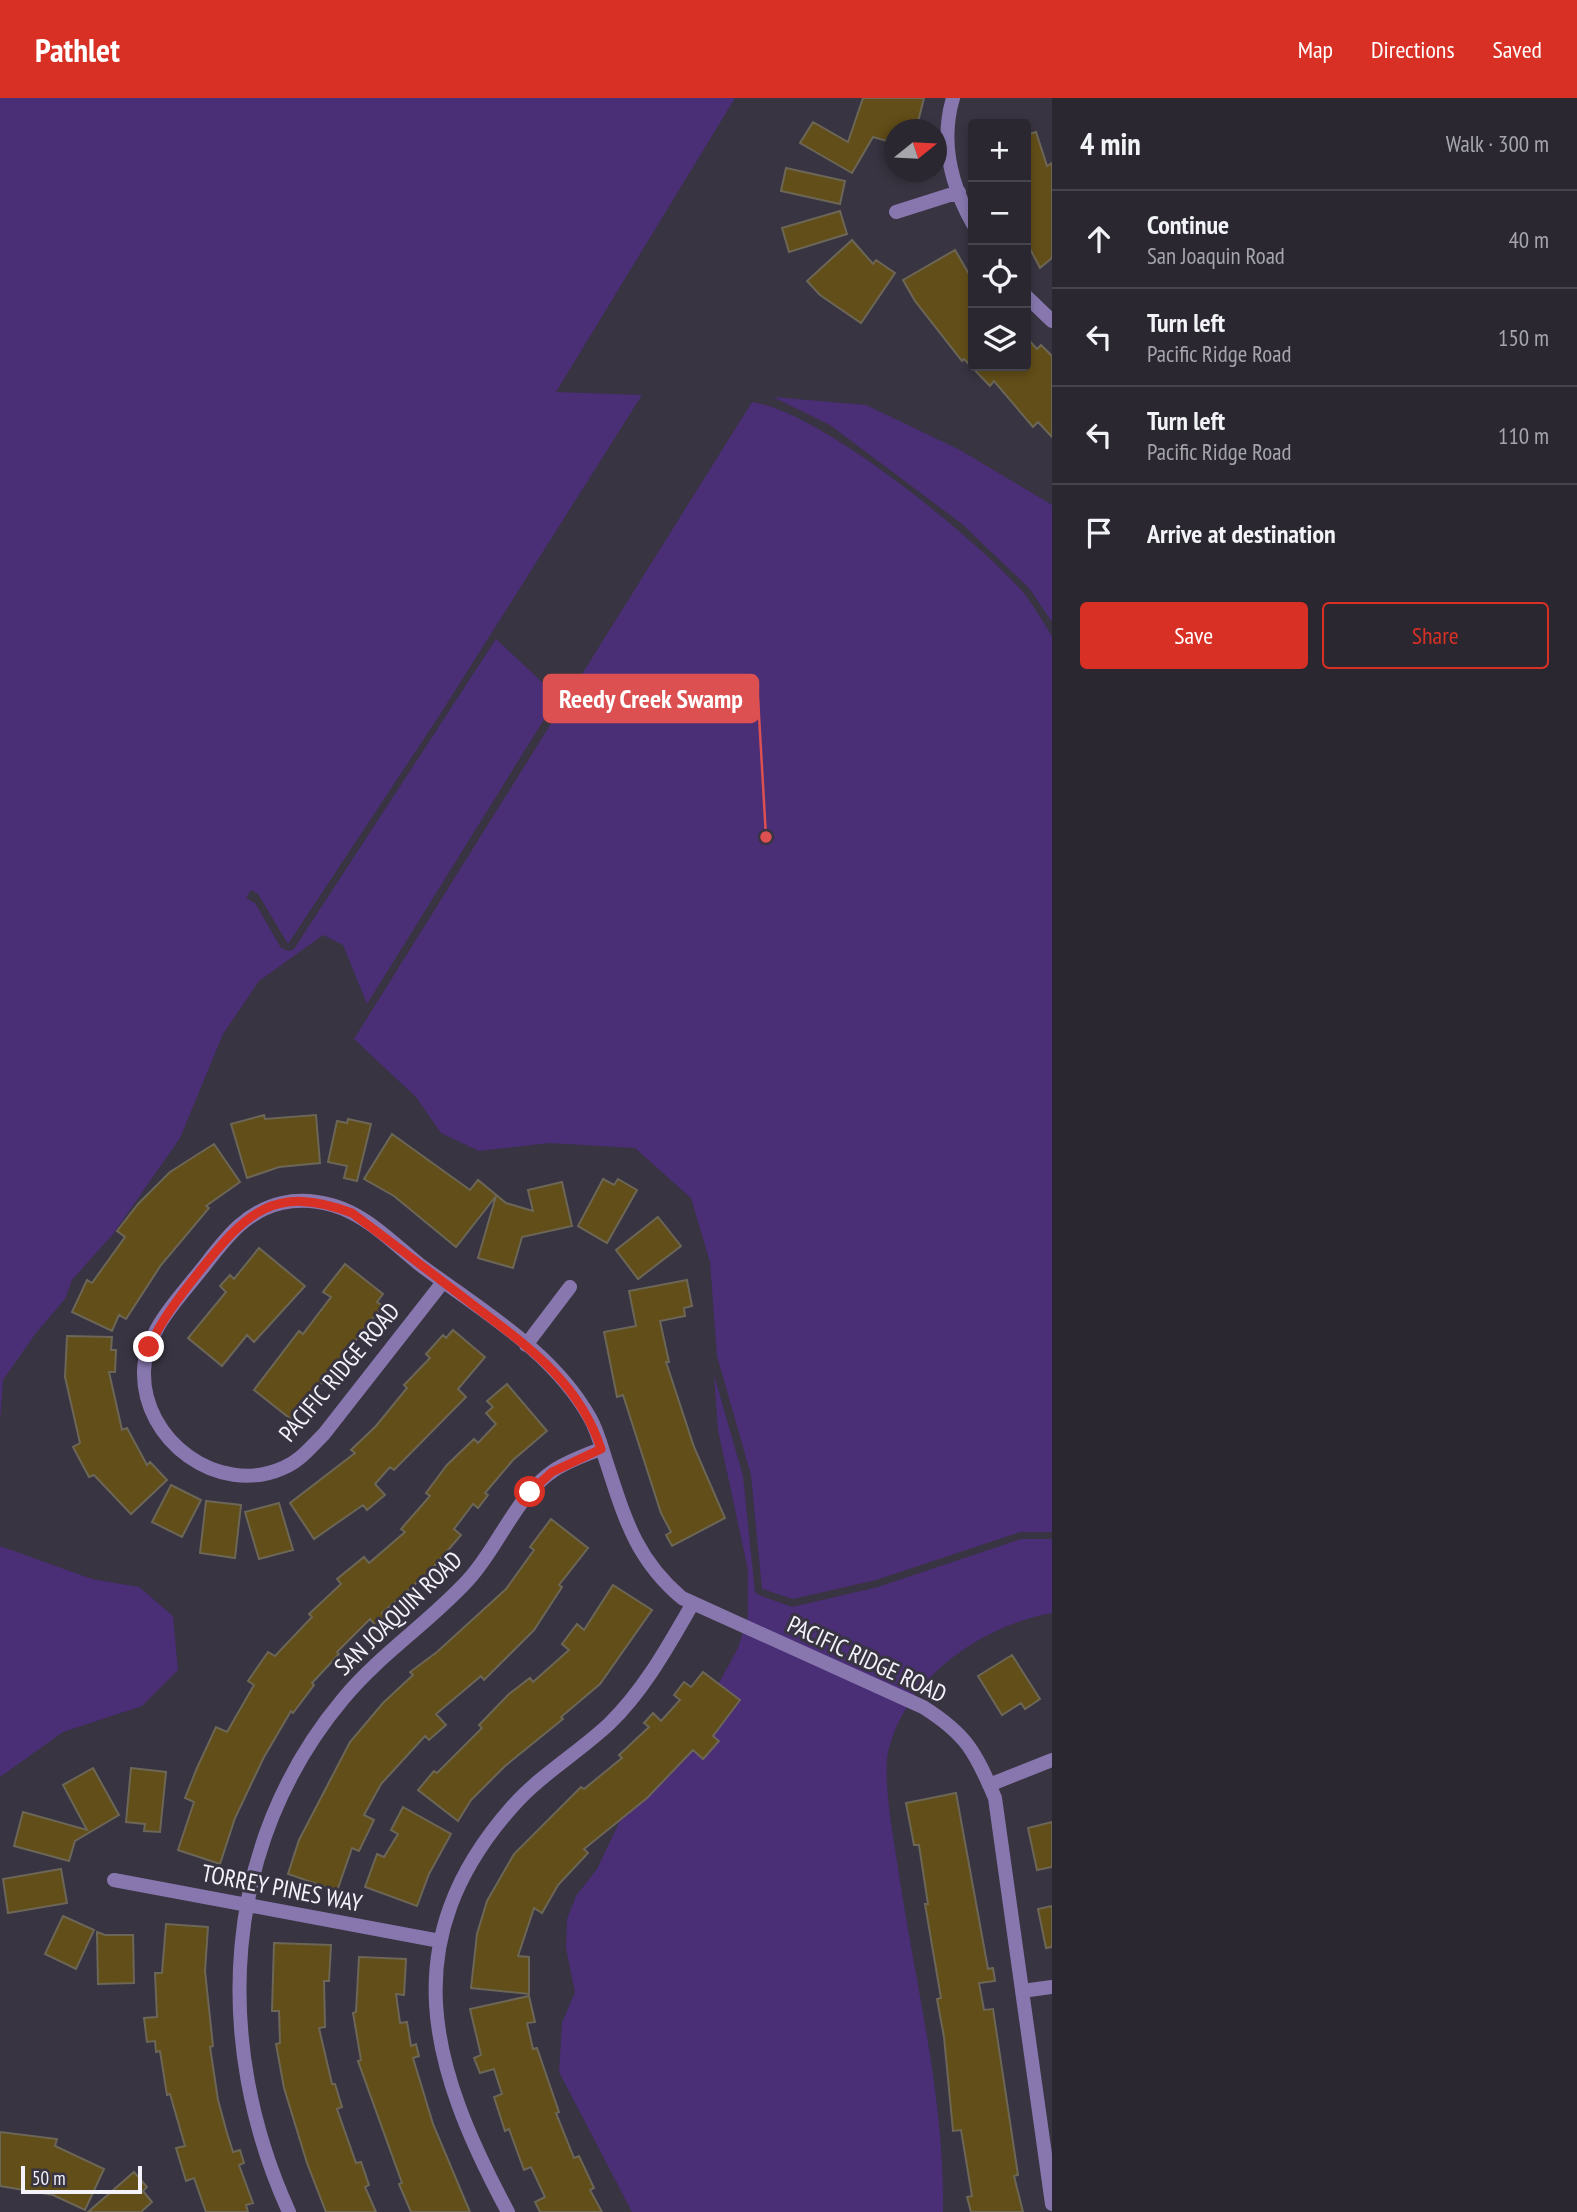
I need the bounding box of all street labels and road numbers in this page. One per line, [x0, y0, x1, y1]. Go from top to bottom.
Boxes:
street label: PACIFIC RIDGE ROAD [272, 1296, 406, 1448]
street label: SAN JOAQUIN ROAD [328, 1544, 468, 1682]
street label: PACIFIC RIDGE ROAD [782, 1609, 952, 1709]
street label: TORREY PINES WAY [199, 1857, 365, 1919]

